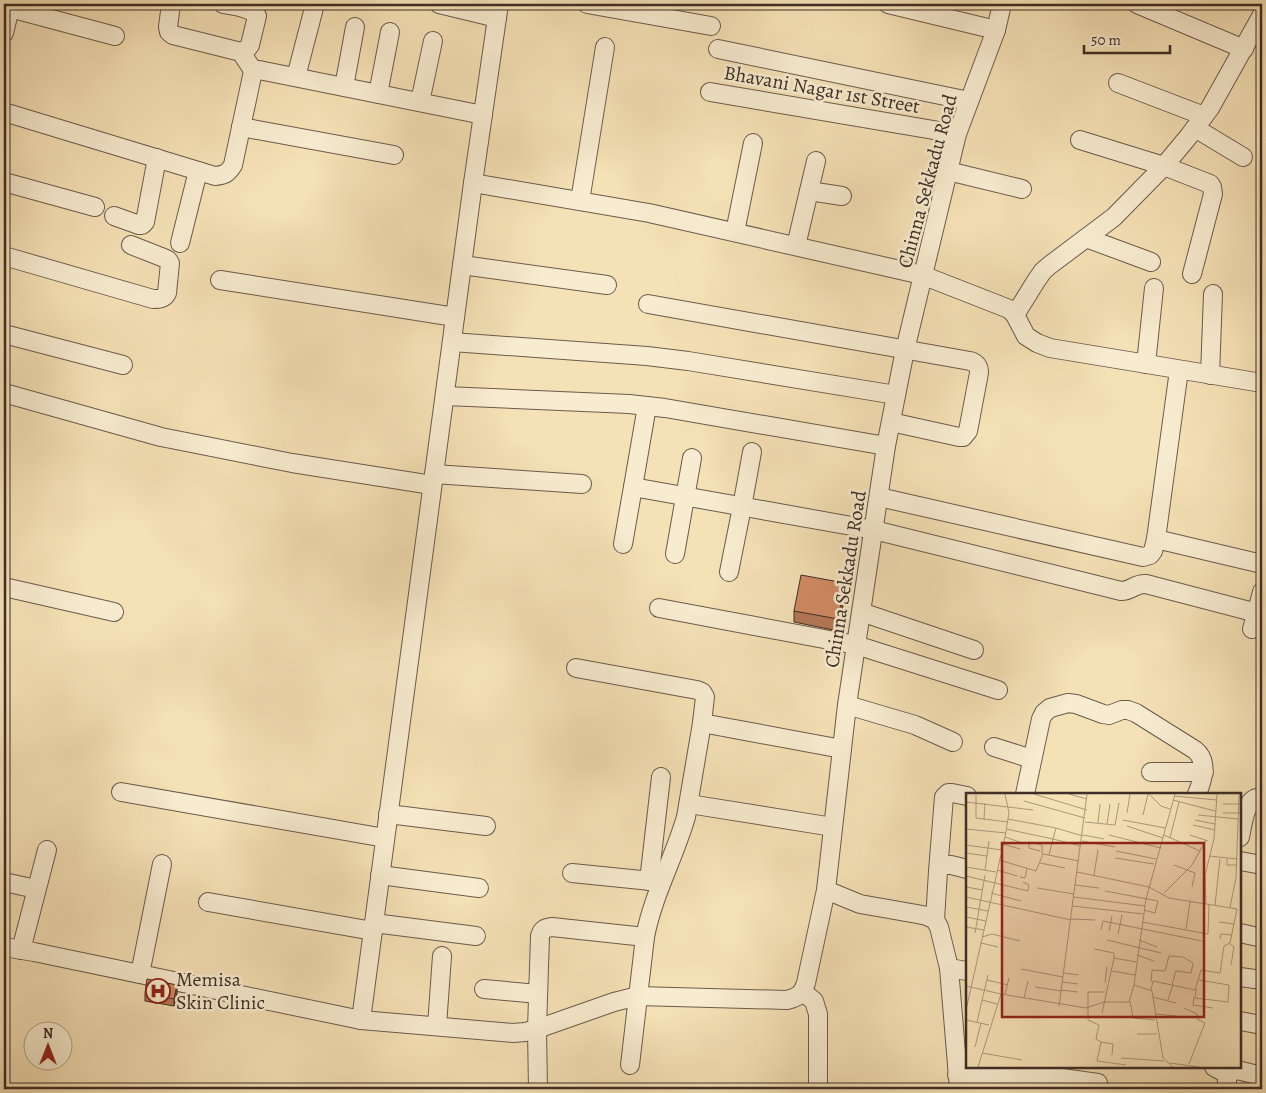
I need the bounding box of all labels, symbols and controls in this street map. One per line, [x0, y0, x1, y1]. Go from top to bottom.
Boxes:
scale bar [1084, 22, 1170, 54]
text: 50 m [1091, 30, 1121, 50]
street label: Bhavani Nagar 1st Street [722, 59, 922, 120]
street label: Chinna Sekkadu Road [891, 91, 964, 271]
street label: Chinna Sekkadu Road [818, 488, 873, 670]
inset map [966, 793, 1241, 1068]
place label: Memisa Skin Clinic [176, 966, 265, 1016]
hospital icon: Memisa Skin Clinic [145, 978, 171, 1004]
north arrow [22, 1020, 72, 1070]
text: N [43, 1024, 53, 1043]

